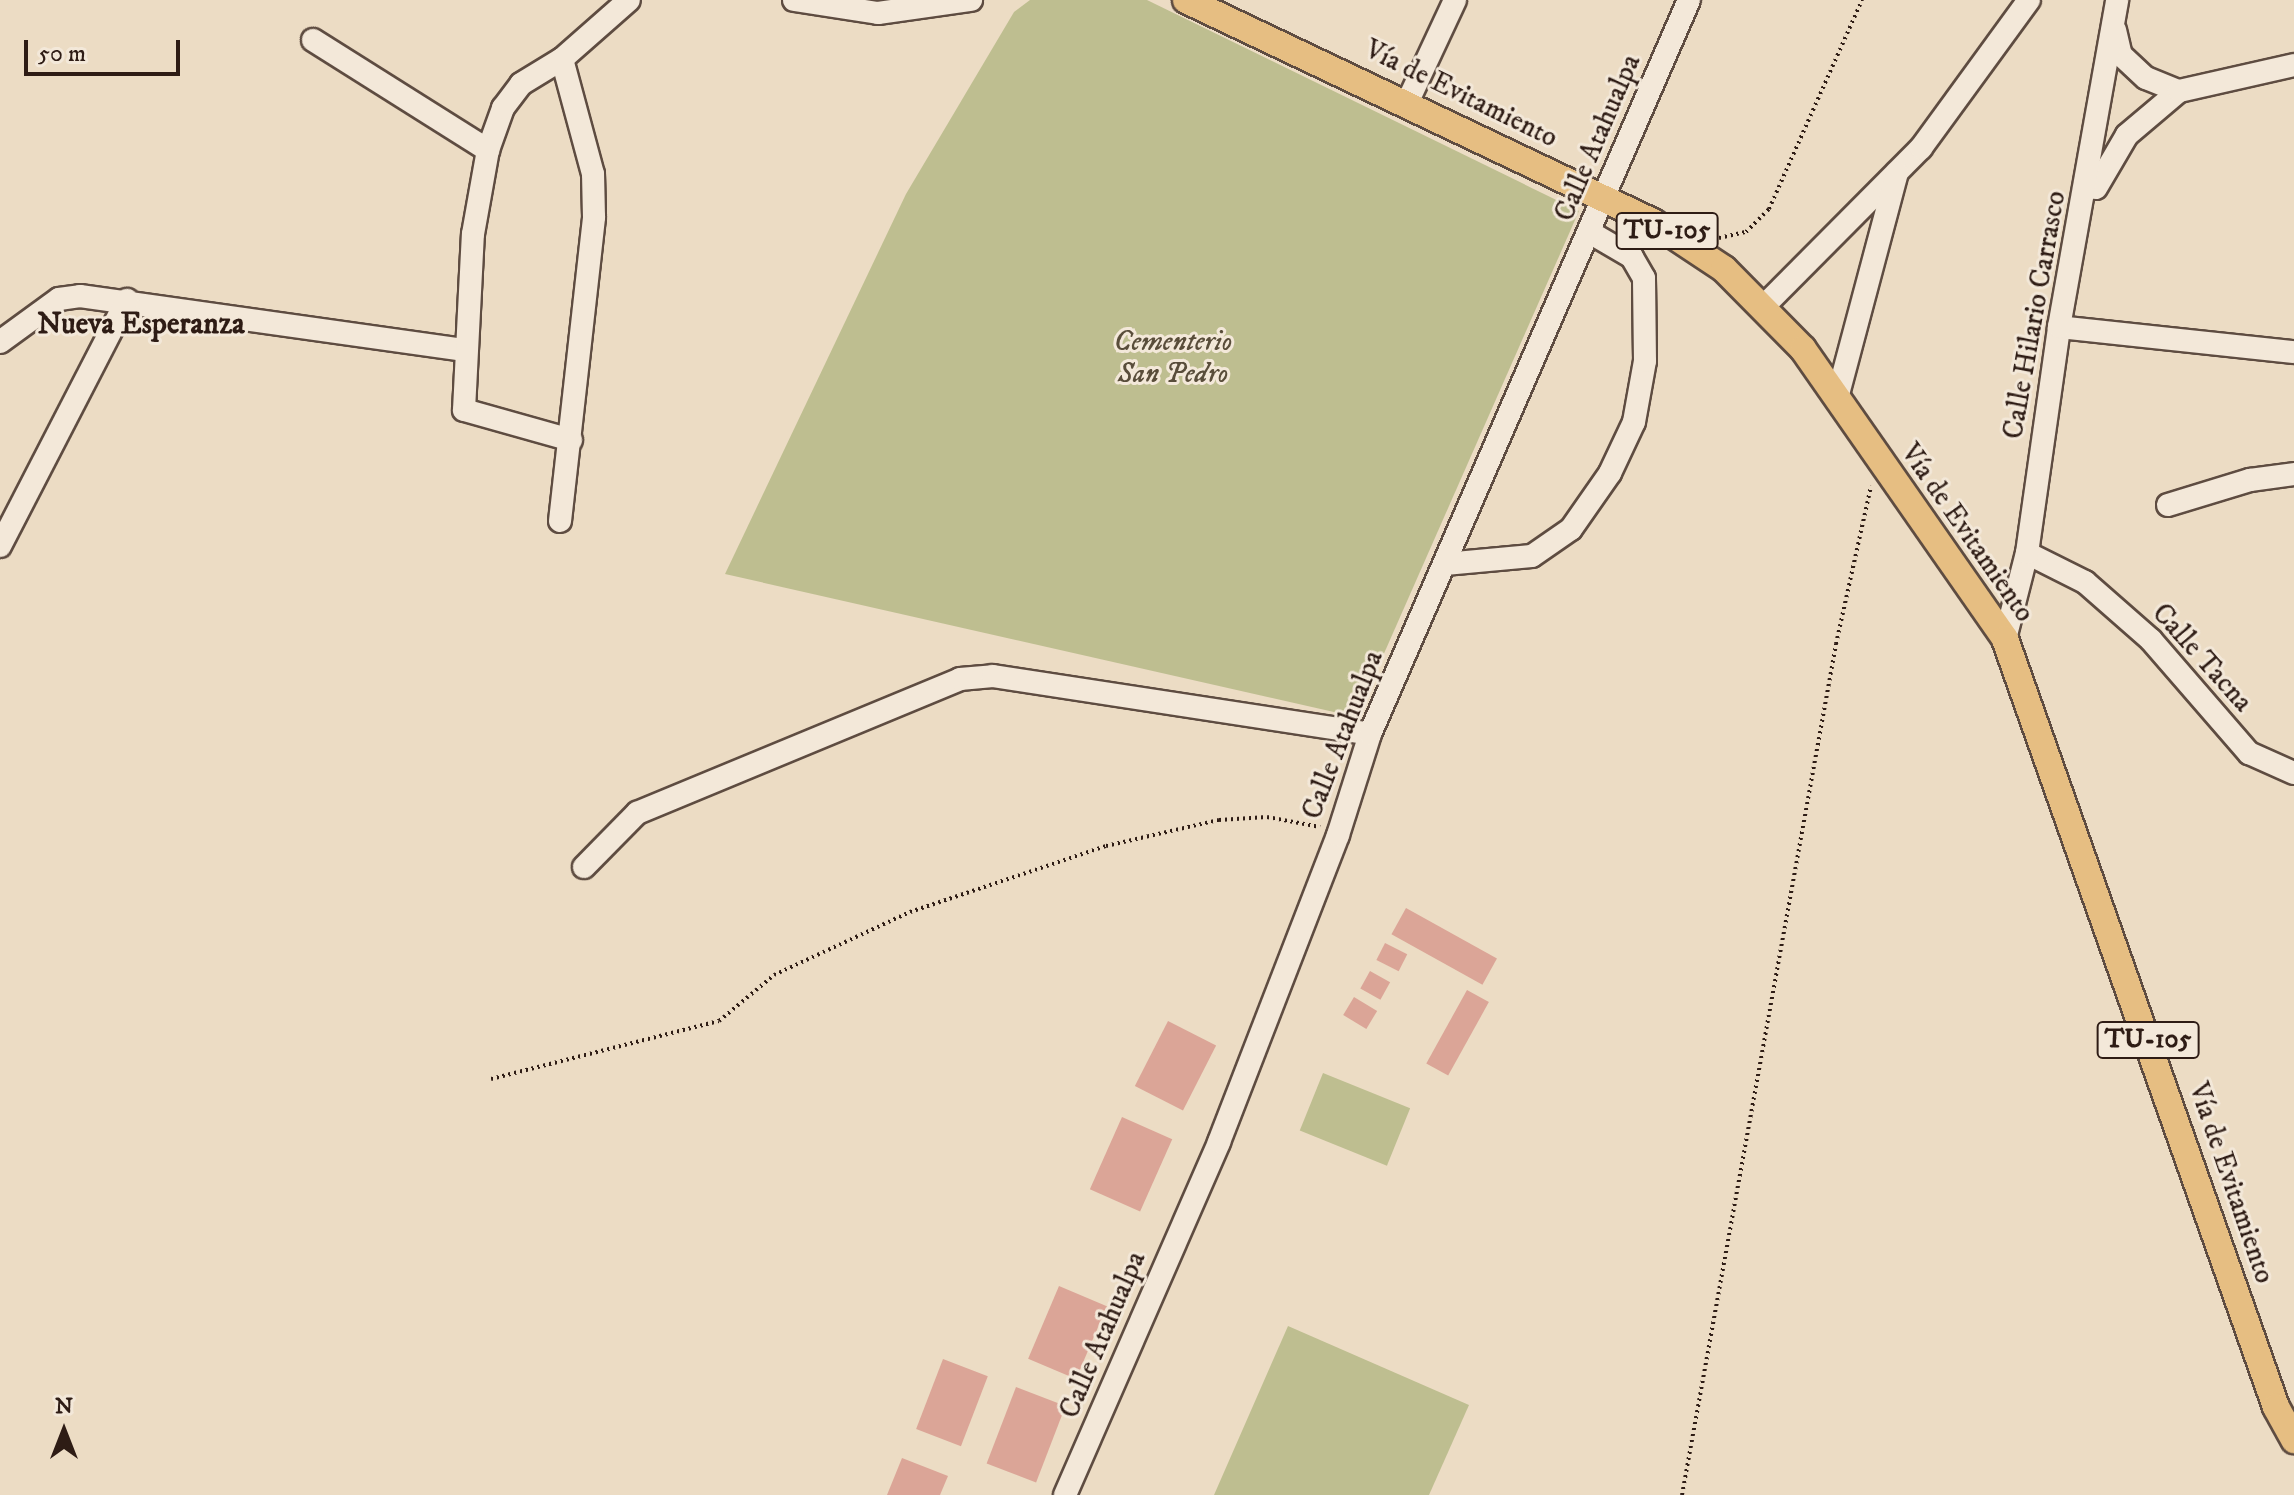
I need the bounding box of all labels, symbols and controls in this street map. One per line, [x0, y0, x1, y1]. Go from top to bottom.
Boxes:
scale bar [28, 24, 184, 74]
street label: Vía de Evitamiento [1359, 33, 1563, 155]
text: 50 m [38, 39, 86, 69]
street label: Calle Atahualpa [1548, 50, 1648, 226]
street label: Calle Hilario Carrasco [1997, 188, 2073, 442]
road number: TU-105 [1615, 209, 1719, 253]
district label: Nueva Esperanza [37, 307, 245, 343]
park label: Cementerio San Pedro [1114, 325, 1232, 391]
street label: Vía de Evitamiento [1893, 437, 2041, 629]
street label: Calle Tacna [2145, 597, 2259, 719]
street label: Calle Atahualpa [1295, 646, 1391, 824]
road number: TU-105 [2096, 1018, 2200, 1062]
street label: Vía de Evitamiento [2181, 1078, 2281, 1288]
street label: Calle Atahualpa [1053, 1247, 1153, 1423]
north arrow [24, 1391, 104, 1471]
text: N [55, 1393, 73, 1420]

